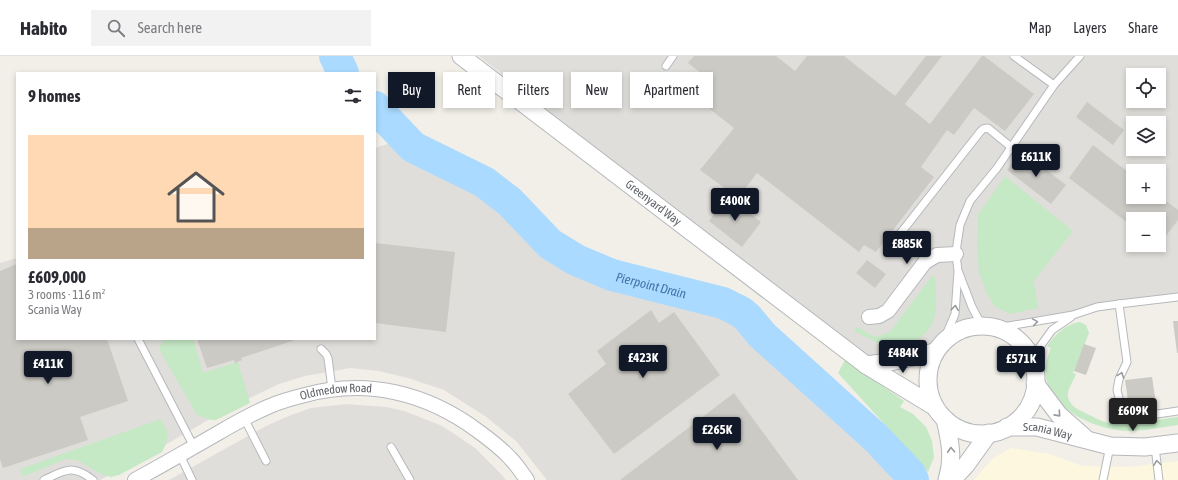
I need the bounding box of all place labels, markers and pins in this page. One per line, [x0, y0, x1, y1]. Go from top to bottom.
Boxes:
pin: £611K [1008, 144, 1064, 178]
pin: £400K [707, 188, 763, 222]
pin: £885K [879, 231, 935, 265]
pin: £484K [875, 340, 931, 374]
pin: £423K [615, 345, 671, 379]
pin: £571K [993, 346, 1049, 380]
pin: £411K [20, 351, 76, 385]
pin: £609K [1105, 398, 1161, 432]
pin: £265K [689, 417, 745, 451]

